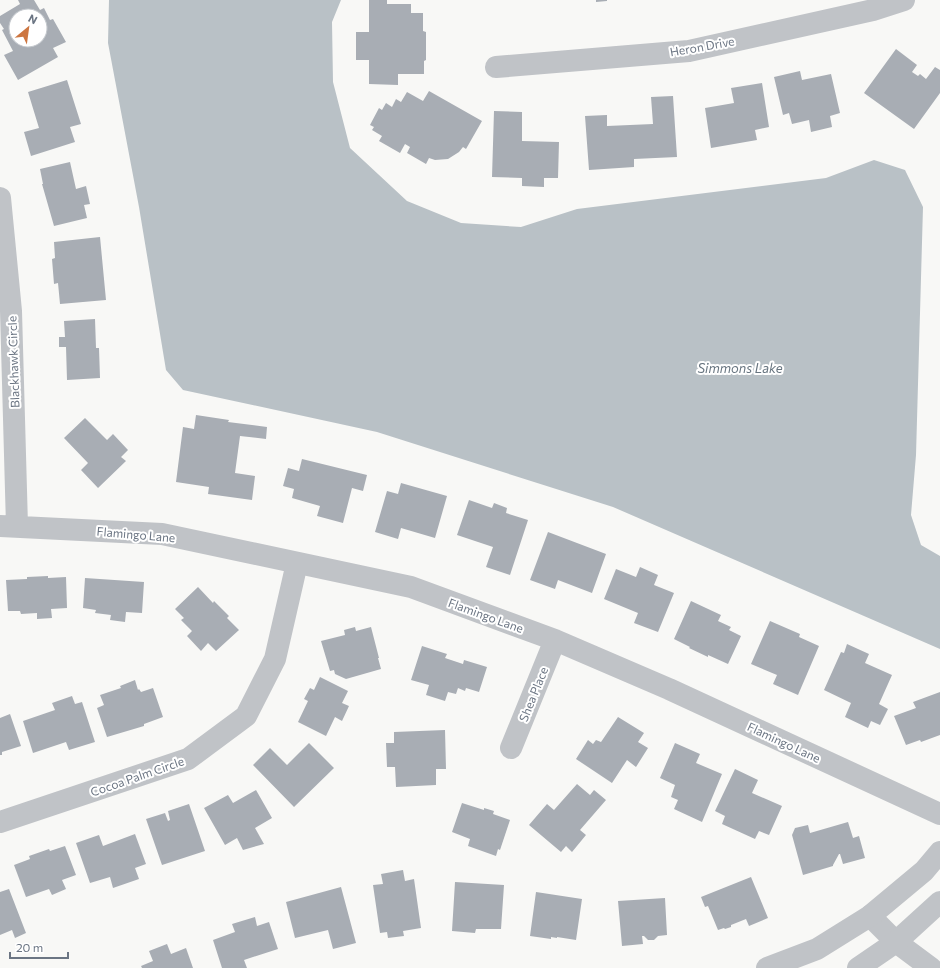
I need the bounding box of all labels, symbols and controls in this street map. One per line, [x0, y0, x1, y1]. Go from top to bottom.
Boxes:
north arrow [8, 8, 48, 48]
text: N [26, 11, 40, 27]
street label: Heron Drive [669, 33, 735, 59]
street label: Blackhawk Circle [4, 316, 22, 408]
water label: Simmons Lake [697, 360, 783, 376]
street label: Flamingo Lane [96, 524, 176, 544]
street label: Flamingo Lane [447, 595, 525, 635]
street label: Shea Place [516, 665, 550, 723]
street label: Flamingo Lane [745, 719, 823, 765]
street label: Cocoa Palm Circle [88, 753, 186, 799]
scale bar [10, 934, 68, 960]
text: 20 m [16, 940, 43, 954]

